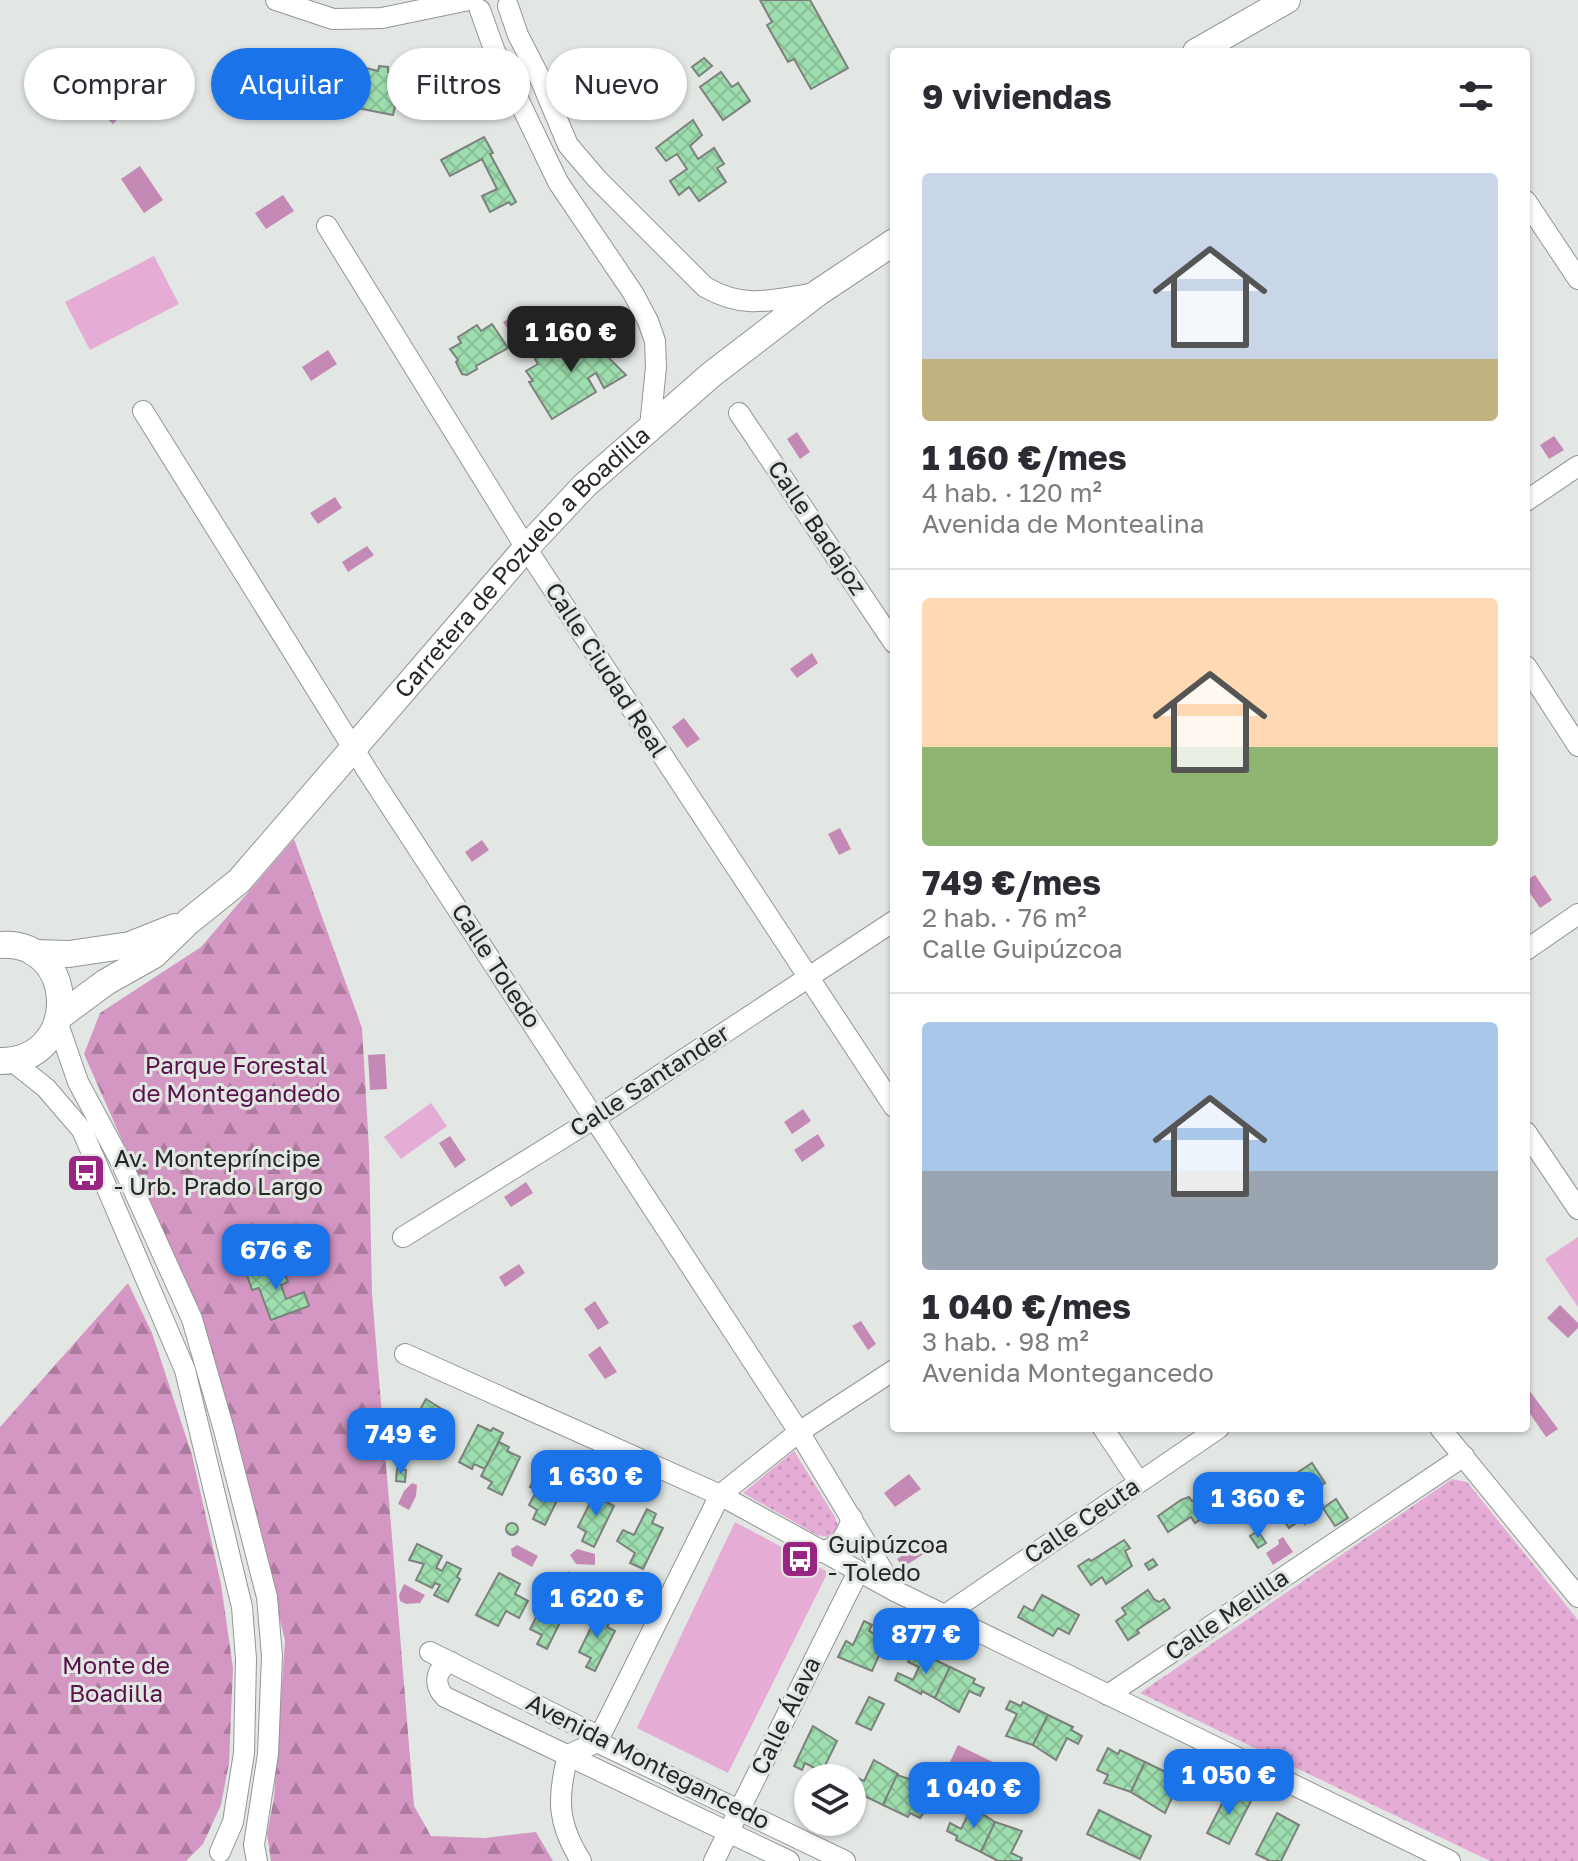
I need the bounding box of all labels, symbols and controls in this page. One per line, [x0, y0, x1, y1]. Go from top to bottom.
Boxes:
chip: Comprar [24, 48, 195, 120]
chip: Alquilar [211, 48, 371, 120]
chip: Filtros [387, 48, 530, 120]
chip: Nuevo [546, 48, 687, 120]
icon: filters [1454, 74, 1498, 118]
text: 9 viviendas [922, 76, 1112, 116]
icon: home [1138, 225, 1282, 369]
pin: 1 160 € [497, 306, 645, 374]
text: 1 160 € [525, 316, 617, 347]
street label: Carretera de Pozuelo a Boadilla [388, 419, 655, 703]
text: 1 160 €/mes [922, 437, 1127, 477]
street label: Calle Badajoz [763, 454, 874, 600]
text: 4 hab. · 120 m² [922, 477, 1102, 508]
text: Avenida de Montealina [922, 508, 1205, 539]
street label: Calle Ciudad Real [540, 576, 675, 762]
icon: home [1138, 650, 1282, 794]
text: 749 €/mes [922, 862, 1101, 902]
street label: Calle Toledo [446, 898, 548, 1033]
text: 2 hab. · 76 m² [922, 902, 1087, 933]
text: Calle Guipúzcoa [922, 933, 1123, 964]
street label: Calle Santander [564, 1017, 734, 1142]
park label: Parque Forestal de Montegandedo [132, 1050, 340, 1107]
icon: home [1138, 1074, 1282, 1218]
place label: Av. Montepríncipe - Urb. Prado Largo [114, 1143, 323, 1200]
bus stop icon: Av. Montepríncipe - Urb. Prado Largo [65, 1152, 107, 1194]
pin: 676 € [220, 1224, 332, 1292]
text: 676 € [240, 1234, 312, 1265]
text: 1 040 €/mes [922, 1286, 1131, 1326]
text: 3 hab. · 98 m² [922, 1326, 1089, 1357]
text: Avenida Montegancedo [922, 1357, 1214, 1388]
pin: 749 € [345, 1408, 457, 1476]
text: 749 € [365, 1418, 437, 1449]
pin: 1 630 € [522, 1450, 670, 1518]
text: 1 630 € [549, 1460, 643, 1491]
street label: Calle Ceuta [1018, 1471, 1144, 1569]
pin: 1 360 € [1184, 1472, 1332, 1540]
text: 1 360 € [1211, 1482, 1305, 1513]
place label: Guipúzcoa - Toledo [828, 1529, 948, 1586]
bus stop icon: Guipúzcoa - Toledo [779, 1538, 821, 1580]
street label: Calle Melilla [1159, 1562, 1293, 1666]
pin: 1 620 € [523, 1572, 671, 1640]
text: 1 620 € [550, 1582, 644, 1613]
pin: 877 € [870, 1608, 982, 1676]
text: 877 € [891, 1618, 961, 1649]
park label: Monte de Boadilla [62, 1650, 170, 1707]
street label: Calle Álava [744, 1652, 826, 1779]
street label: Avenida Montegancedo [522, 1687, 775, 1835]
pin: 1 050 € [1155, 1749, 1303, 1817]
text: 1 050 € [1182, 1759, 1276, 1790]
pin: 1 040 € [900, 1762, 1048, 1830]
map controls [794, 1764, 866, 1836]
button: layers [794, 1764, 866, 1836]
text: 1 040 € [927, 1772, 1021, 1803]

